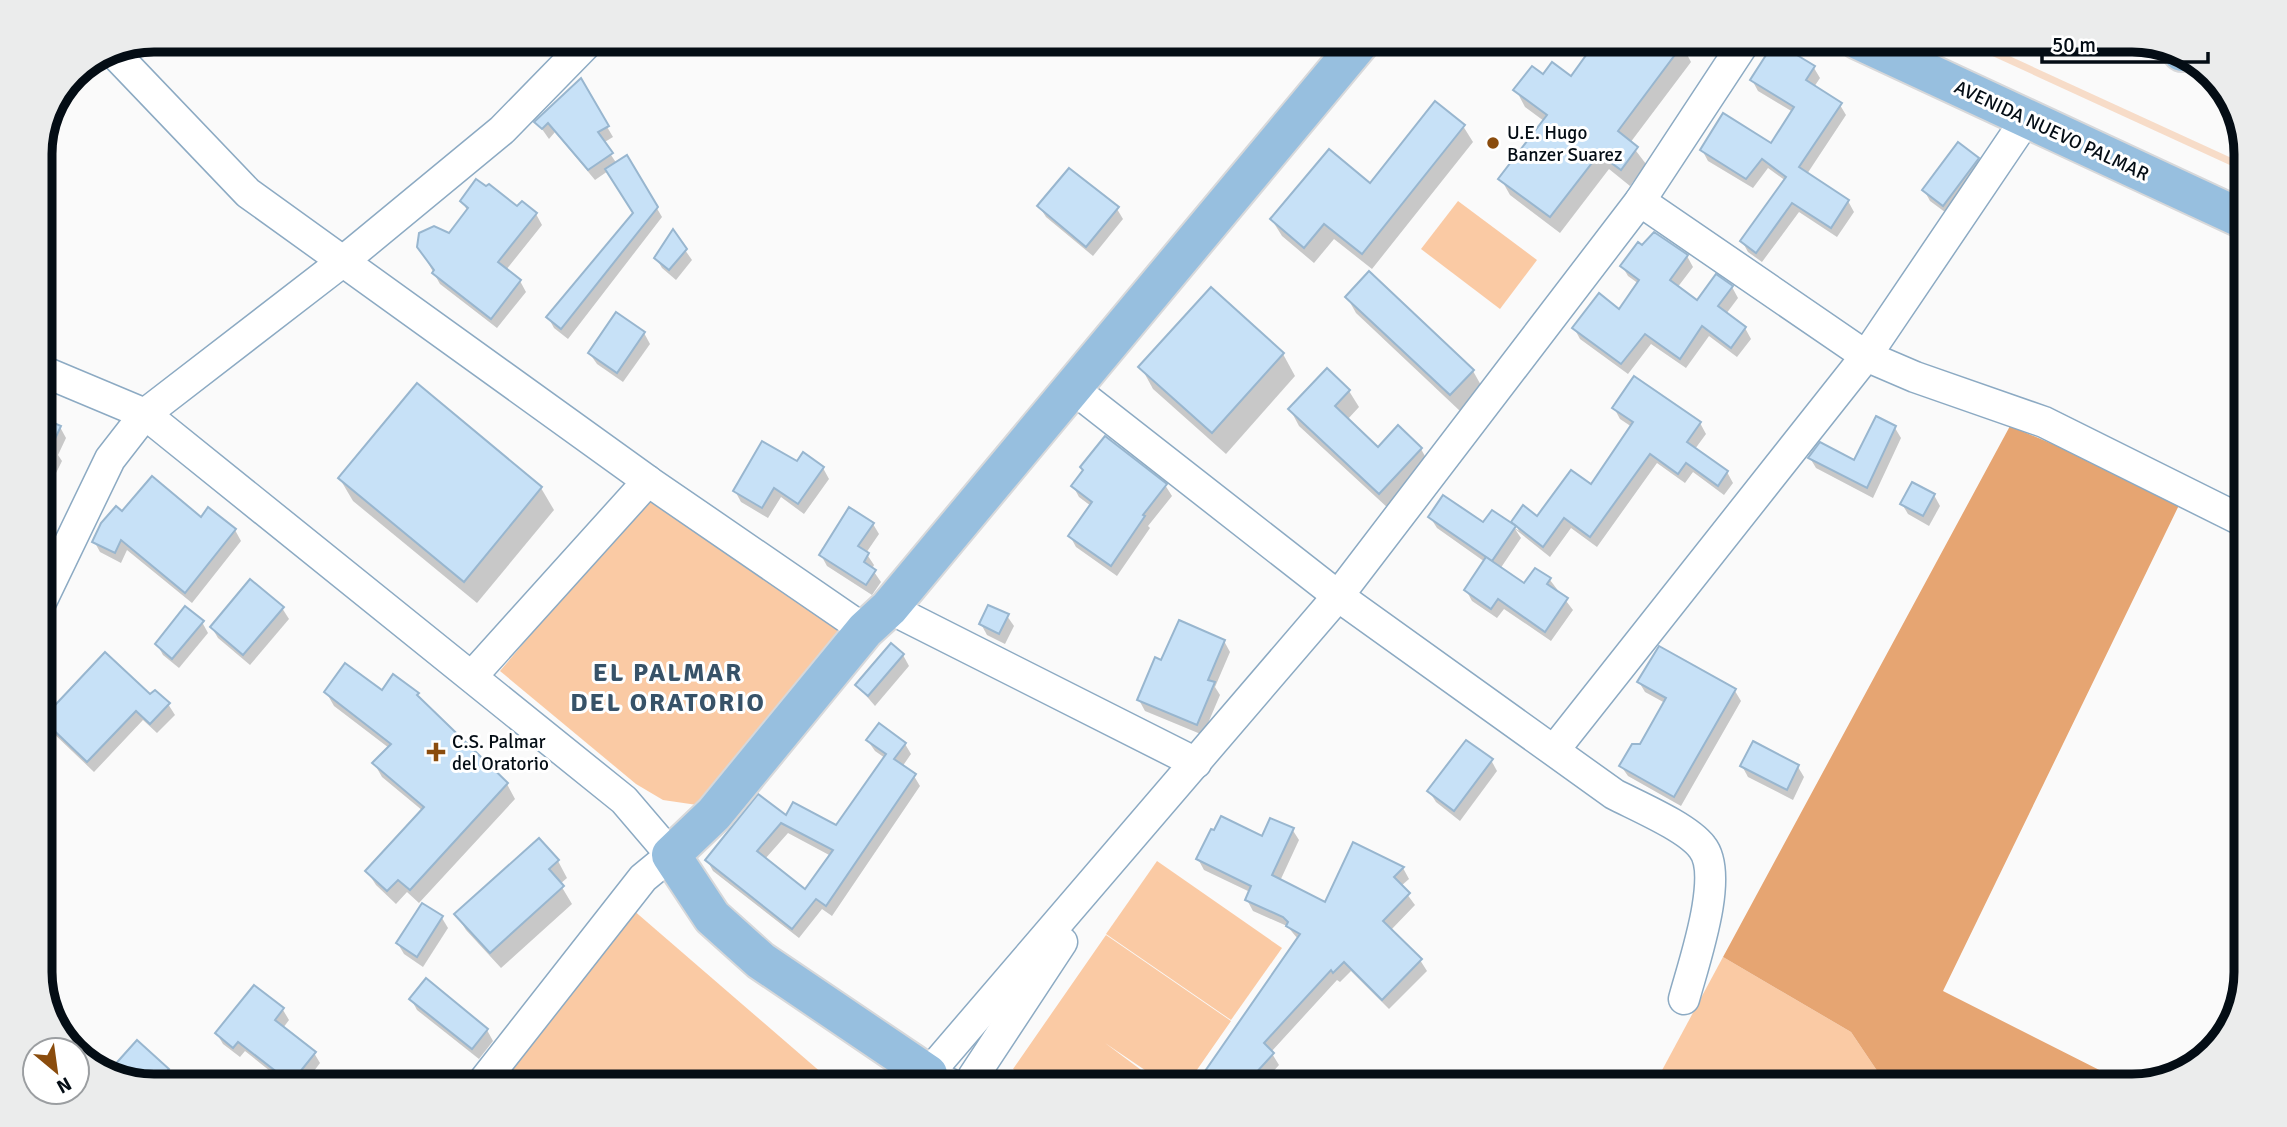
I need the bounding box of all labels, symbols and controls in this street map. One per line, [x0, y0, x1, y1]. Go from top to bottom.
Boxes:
scale bar [2042, 21, 2208, 65]
text: 50 m [2052, 32, 2096, 58]
street label: AVENIDA NUEVO PALMAR [1951, 75, 2153, 187]
place label: U.E. Hugo Banzer Suarez [1507, 121, 1623, 167]
marker: U.E. Hugo Banzer Suarez [1485, 135, 1501, 151]
district label: EL PALMAR DEL ORATORIO [570, 657, 766, 719]
place label: C.S. Palmar del Oratorio [452, 730, 549, 776]
marker: C.S. Palmar del Oratorio [426, 742, 446, 762]
north arrow [21, 1036, 91, 1106]
text: N [52, 1071, 75, 1099]

